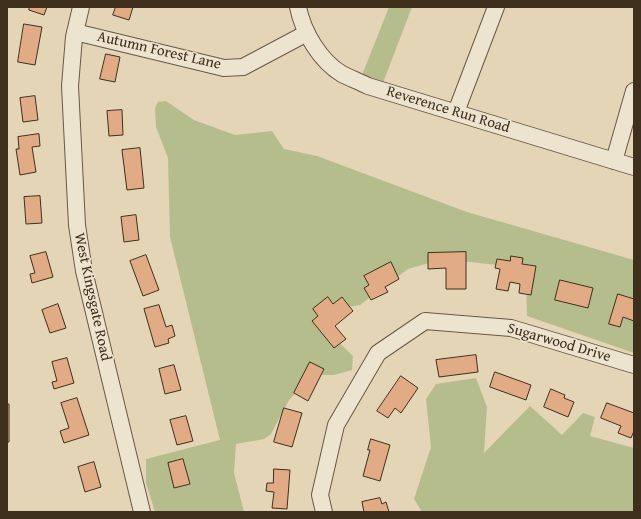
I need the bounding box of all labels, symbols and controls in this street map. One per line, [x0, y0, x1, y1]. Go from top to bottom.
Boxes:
street label: Autumn Forest Lane [95, 28, 223, 74]
street label: Reverence Run Road [384, 83, 512, 137]
street label: West Kingsgate Road [70, 231, 114, 363]
street label: Sugarwood Drive [505, 320, 613, 366]

